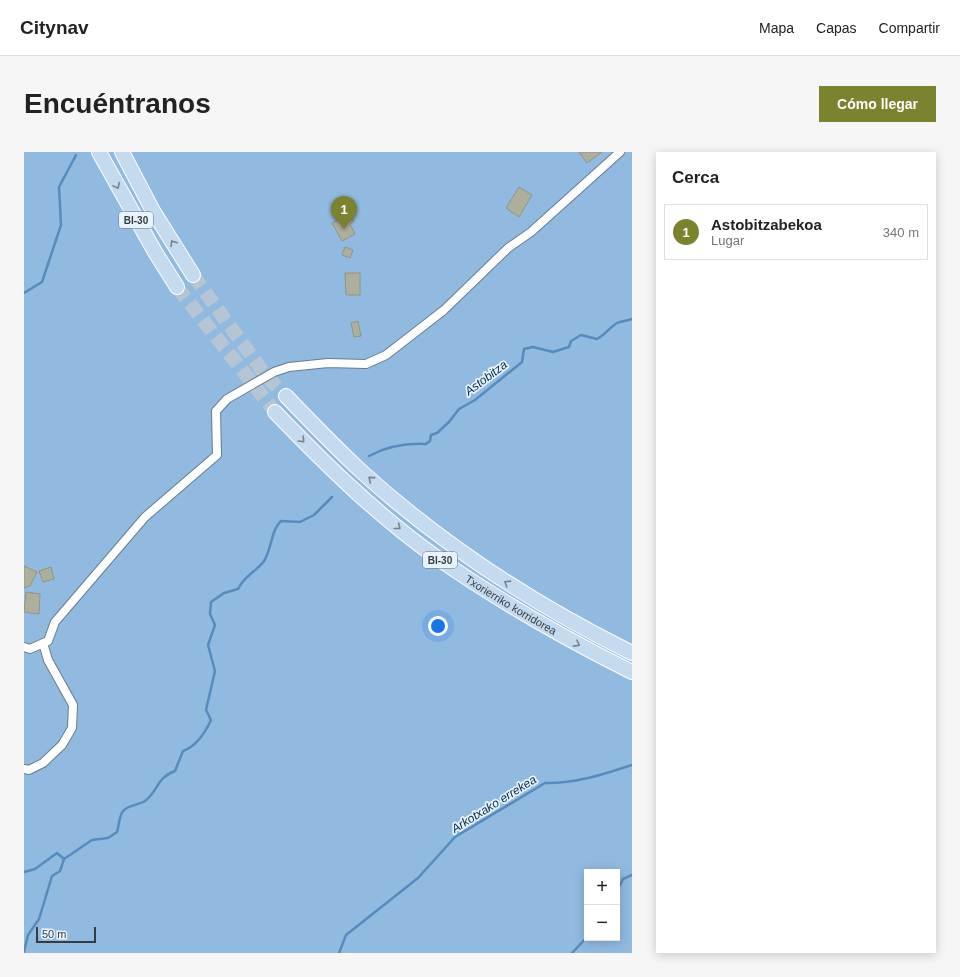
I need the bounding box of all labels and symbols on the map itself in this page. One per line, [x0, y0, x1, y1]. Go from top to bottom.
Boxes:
one-way arrow [113, 182, 120, 190]
pin: 1 [331, 196, 357, 229]
road number: BI-30 [119, 212, 153, 228]
one-way arrow [170, 240, 178, 247]
water label: Astobitza [461, 357, 510, 399]
one-way arrow [297, 435, 304, 443]
one-way arrow [368, 476, 375, 483]
one-way arrow [393, 522, 400, 529]
road number: BI-30 [423, 552, 457, 568]
street label: Txorierriko korridorea [463, 573, 560, 637]
one-way arrow [504, 580, 511, 588]
your location [428, 616, 448, 636]
one-way arrow [572, 639, 580, 646]
water label: Arkotxako errekea [448, 772, 539, 836]
scale bar [36, 925, 96, 944]

